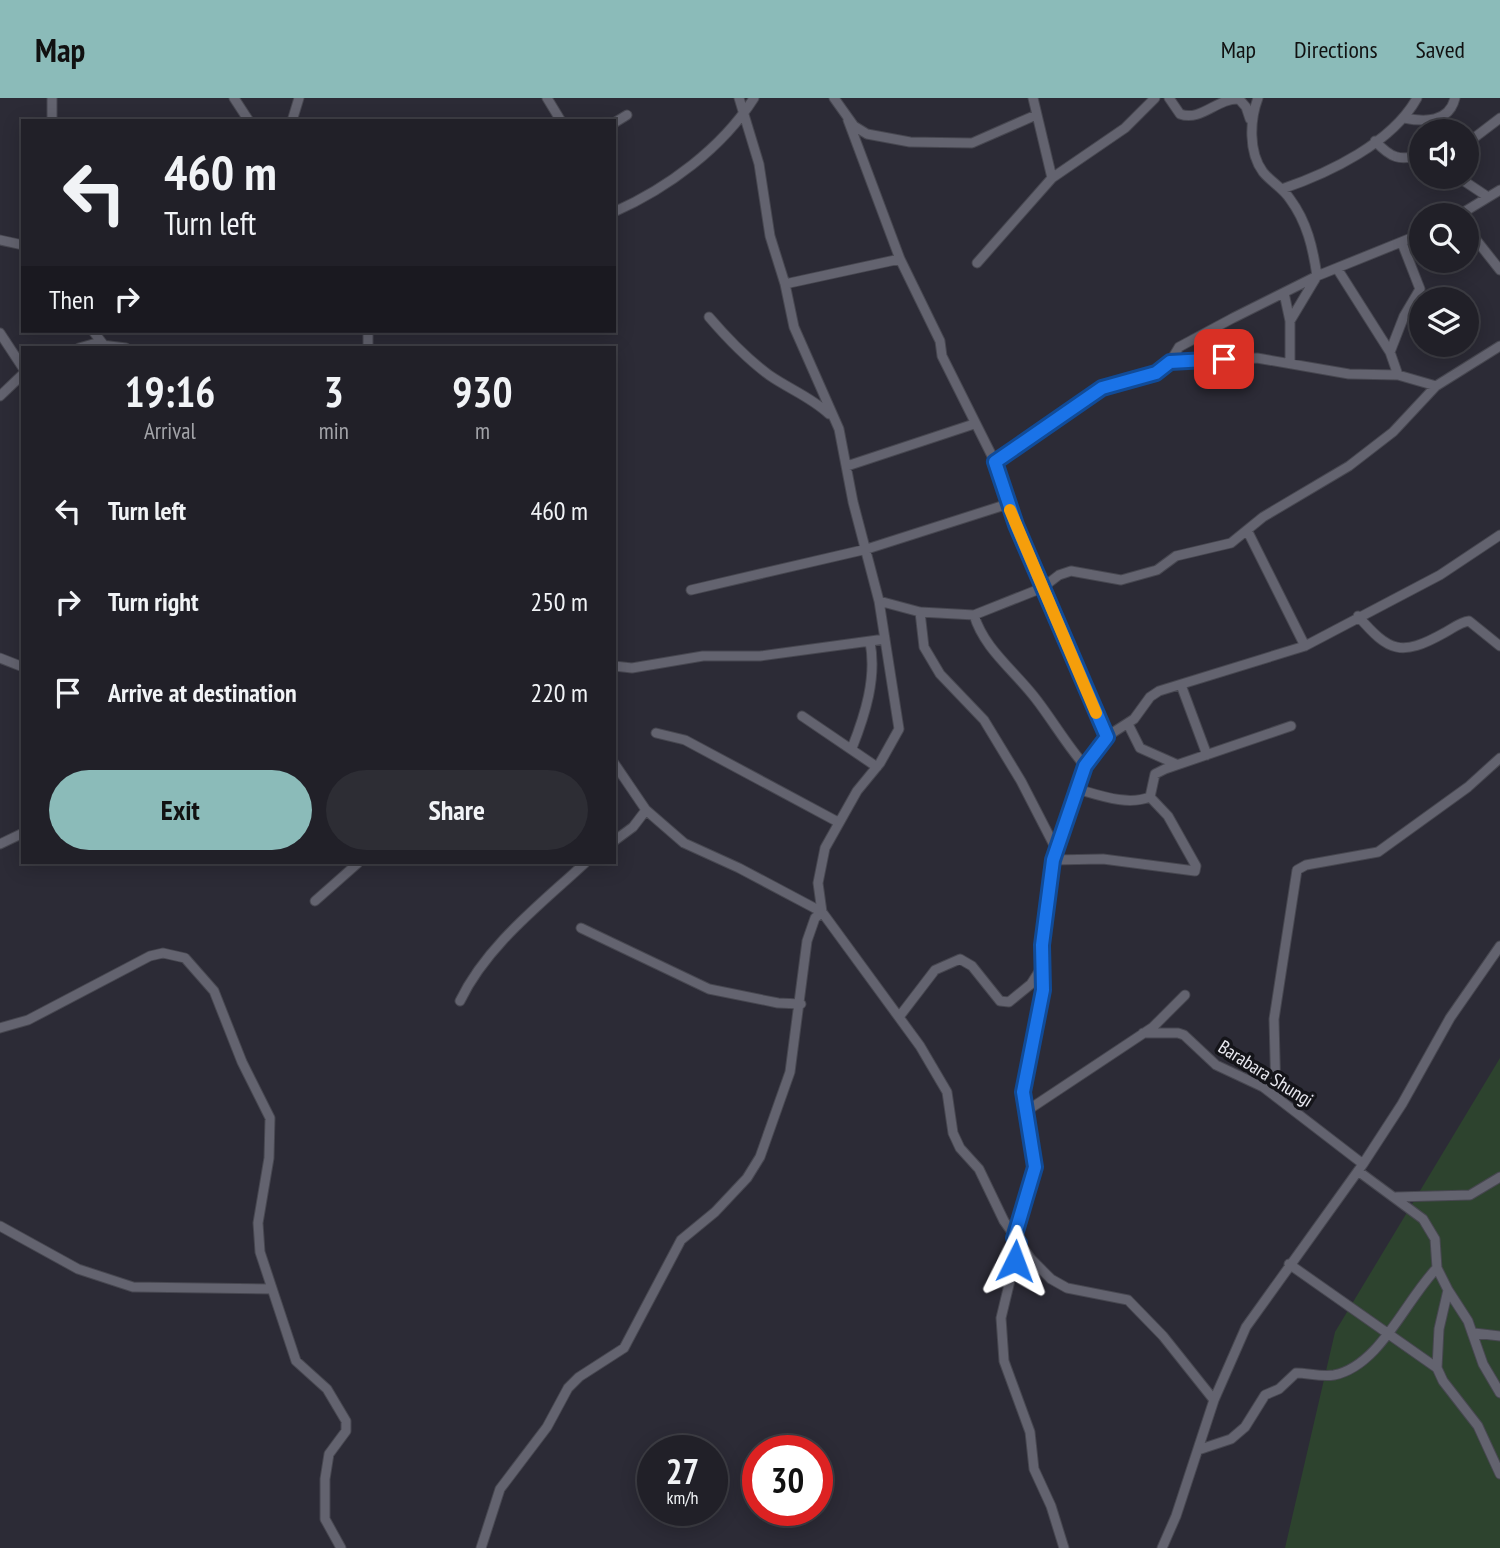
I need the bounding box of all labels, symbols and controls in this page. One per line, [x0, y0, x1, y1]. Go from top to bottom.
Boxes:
text: Map [35, 28, 85, 71]
text: Map [1221, 34, 1256, 65]
text: Directions [1294, 34, 1378, 65]
text: Saved [1416, 34, 1465, 65]
map controls [1409, 119, 1479, 357]
button: sound [1409, 119, 1479, 189]
text: 460 m [164, 140, 277, 204]
icon: left [49, 147, 140, 238]
text: Turn left [164, 202, 256, 244]
button: search [1409, 203, 1479, 273]
icon: right [108, 280, 146, 318]
text: Then [49, 283, 94, 316]
button: layers [1409, 287, 1479, 357]
pin [1194, 329, 1254, 389]
icon: arrive [1205, 340, 1243, 378]
text: 19:16 [124, 364, 215, 419]
text: 3 [324, 364, 344, 419]
text: 930 [452, 364, 513, 419]
text: Arrival [144, 416, 196, 445]
text: min [319, 416, 349, 445]
text: m [475, 416, 490, 445]
icon: left [49, 492, 87, 530]
text: Turn left [108, 494, 186, 527]
text: 460 m [530, 494, 588, 527]
icon: right [49, 583, 87, 621]
text: Turn right [108, 585, 199, 618]
text: 250 m [530, 585, 588, 618]
icon: arrive [49, 674, 87, 712]
text: Arrive at destination [108, 676, 297, 709]
text: 220 m [530, 676, 588, 709]
button: Exit [49, 770, 312, 850]
button: Share [326, 770, 588, 850]
street label: Barabara Shungi [1214, 1034, 1318, 1112]
position arrow [978, 1224, 1052, 1298]
speed limit sign: 30 [742, 1435, 833, 1526]
text: 27 [666, 1448, 699, 1494]
text: km/h [667, 1486, 698, 1509]

